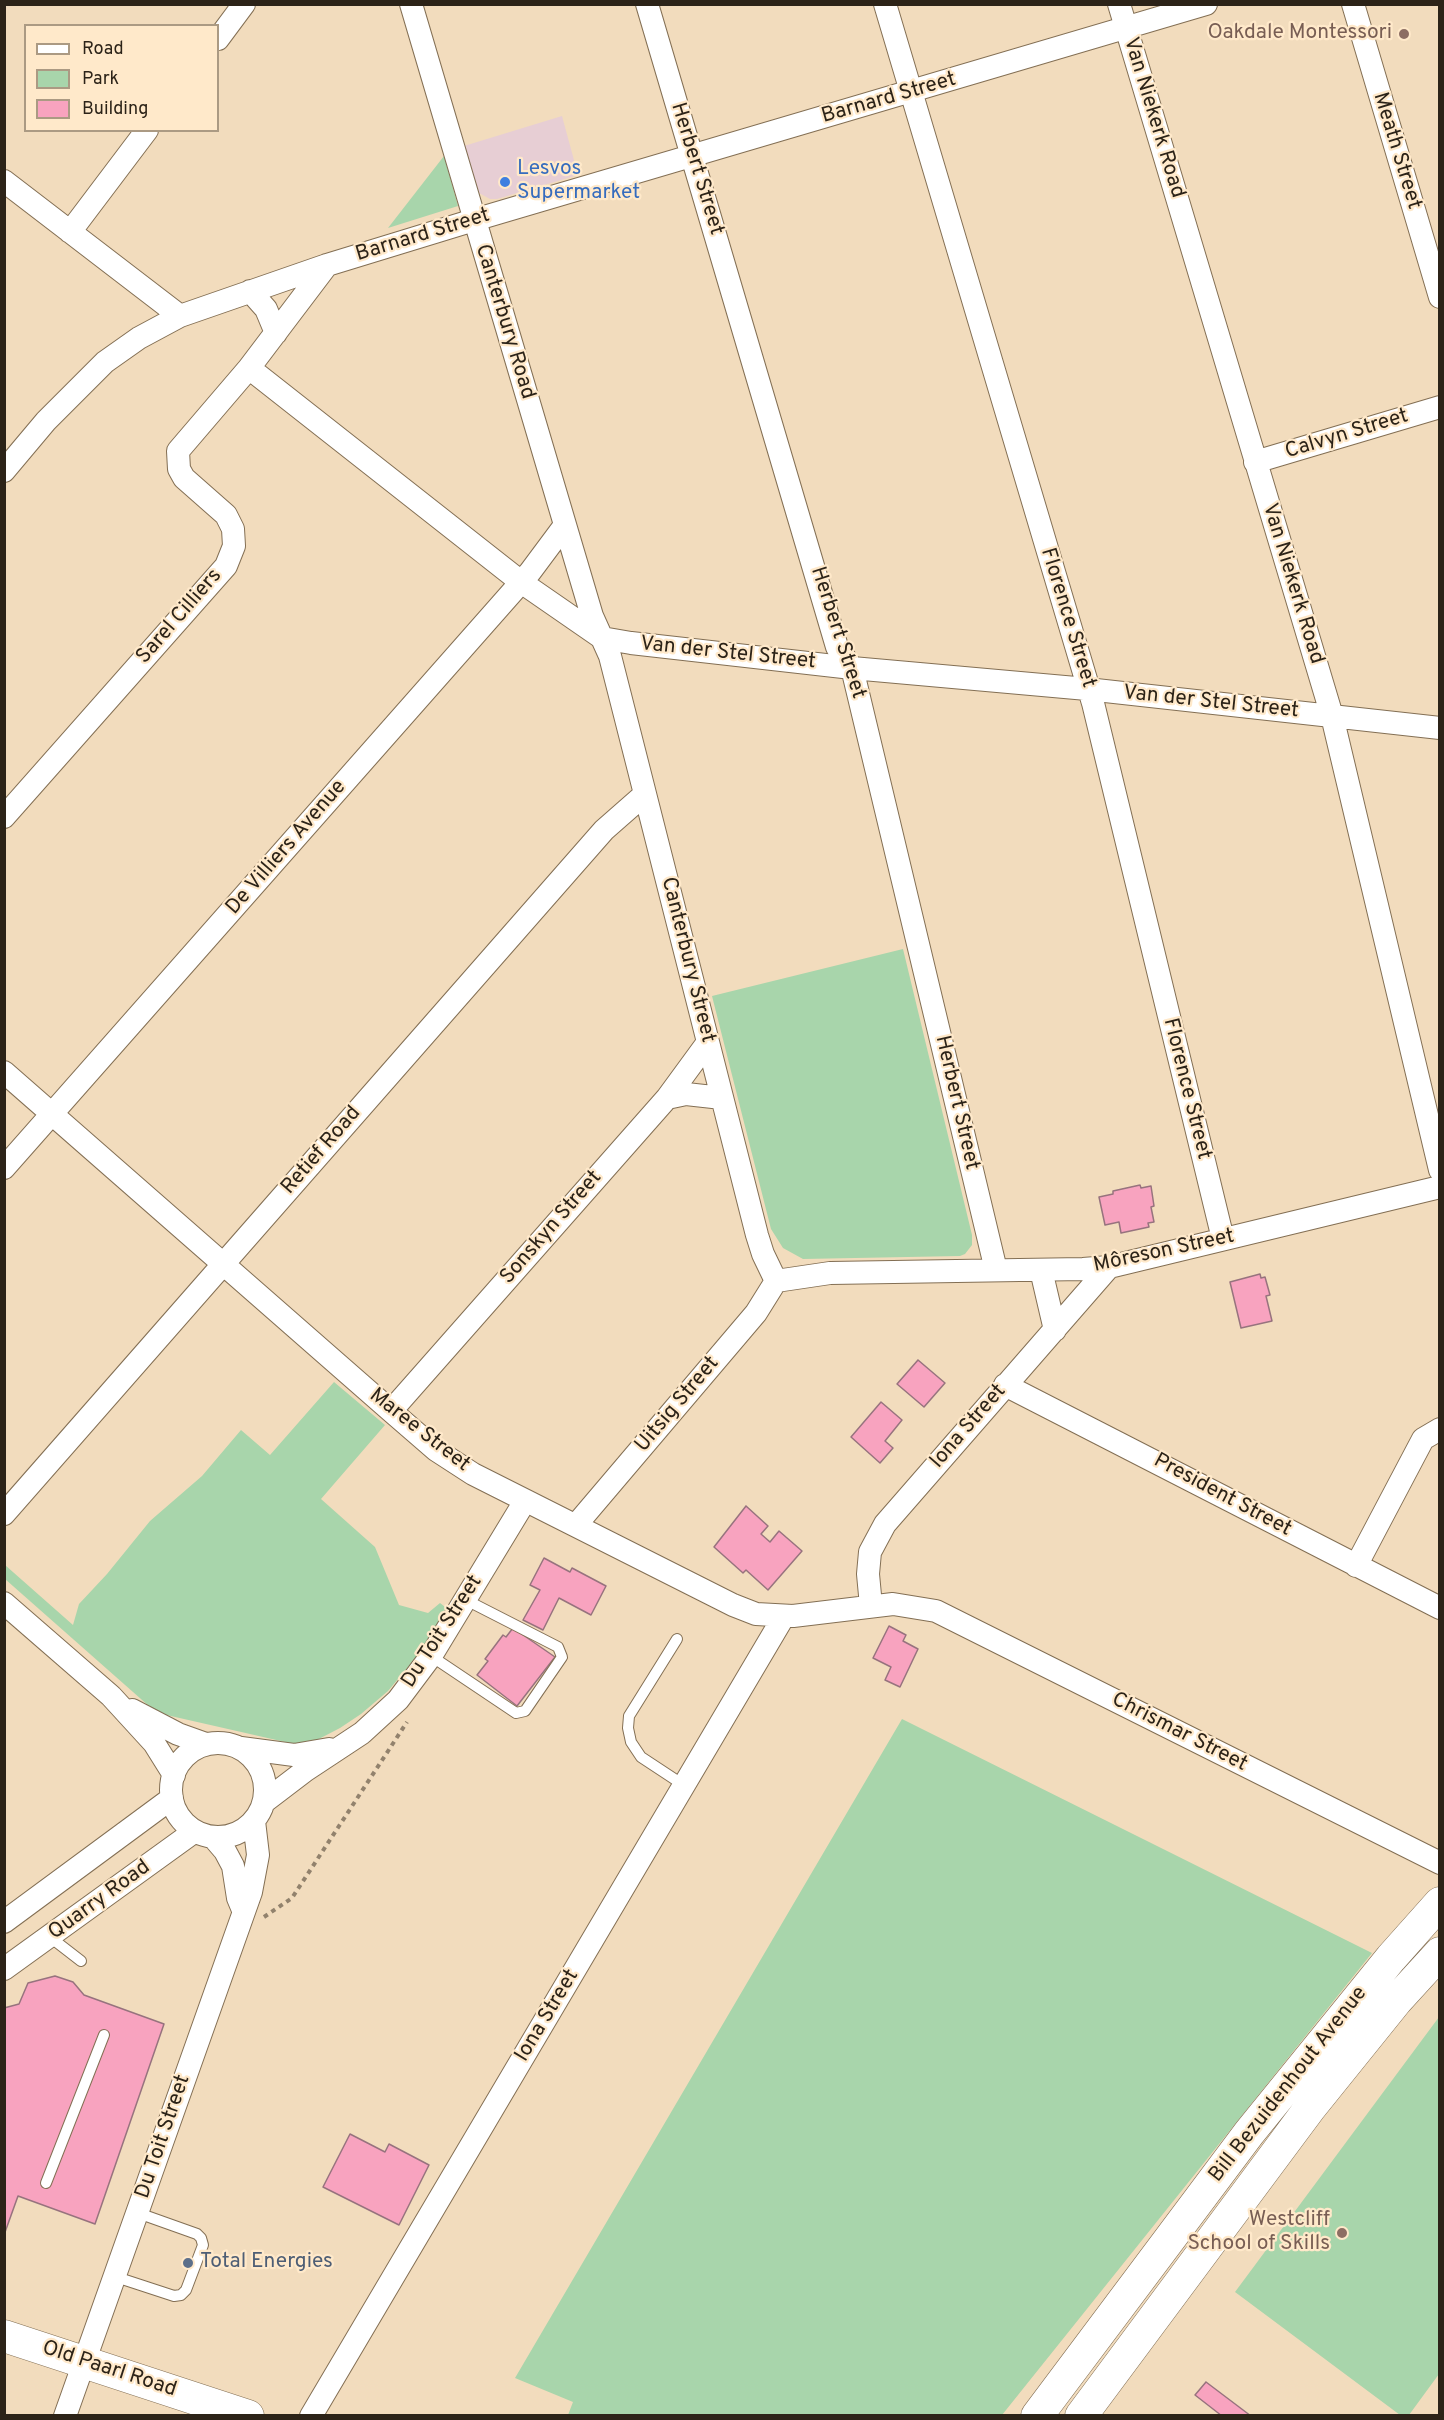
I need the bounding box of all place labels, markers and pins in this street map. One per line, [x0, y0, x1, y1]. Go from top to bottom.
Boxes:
place label: Oakdale Montessori [1208, 21, 1392, 47]
marker: Oakdale Montessori [1397, 27, 1411, 41]
place label: Lesvos Supermarket [517, 157, 640, 207]
marker: Lesvos Supermarket [498, 175, 512, 189]
place label: Westcliff School of Skills [1188, 2208, 1330, 2258]
marker: Westcliff School of Skills [1335, 2226, 1349, 2240]
place label: Total Energies [200, 2250, 333, 2276]
marker: Total Energies [181, 2256, 195, 2270]

